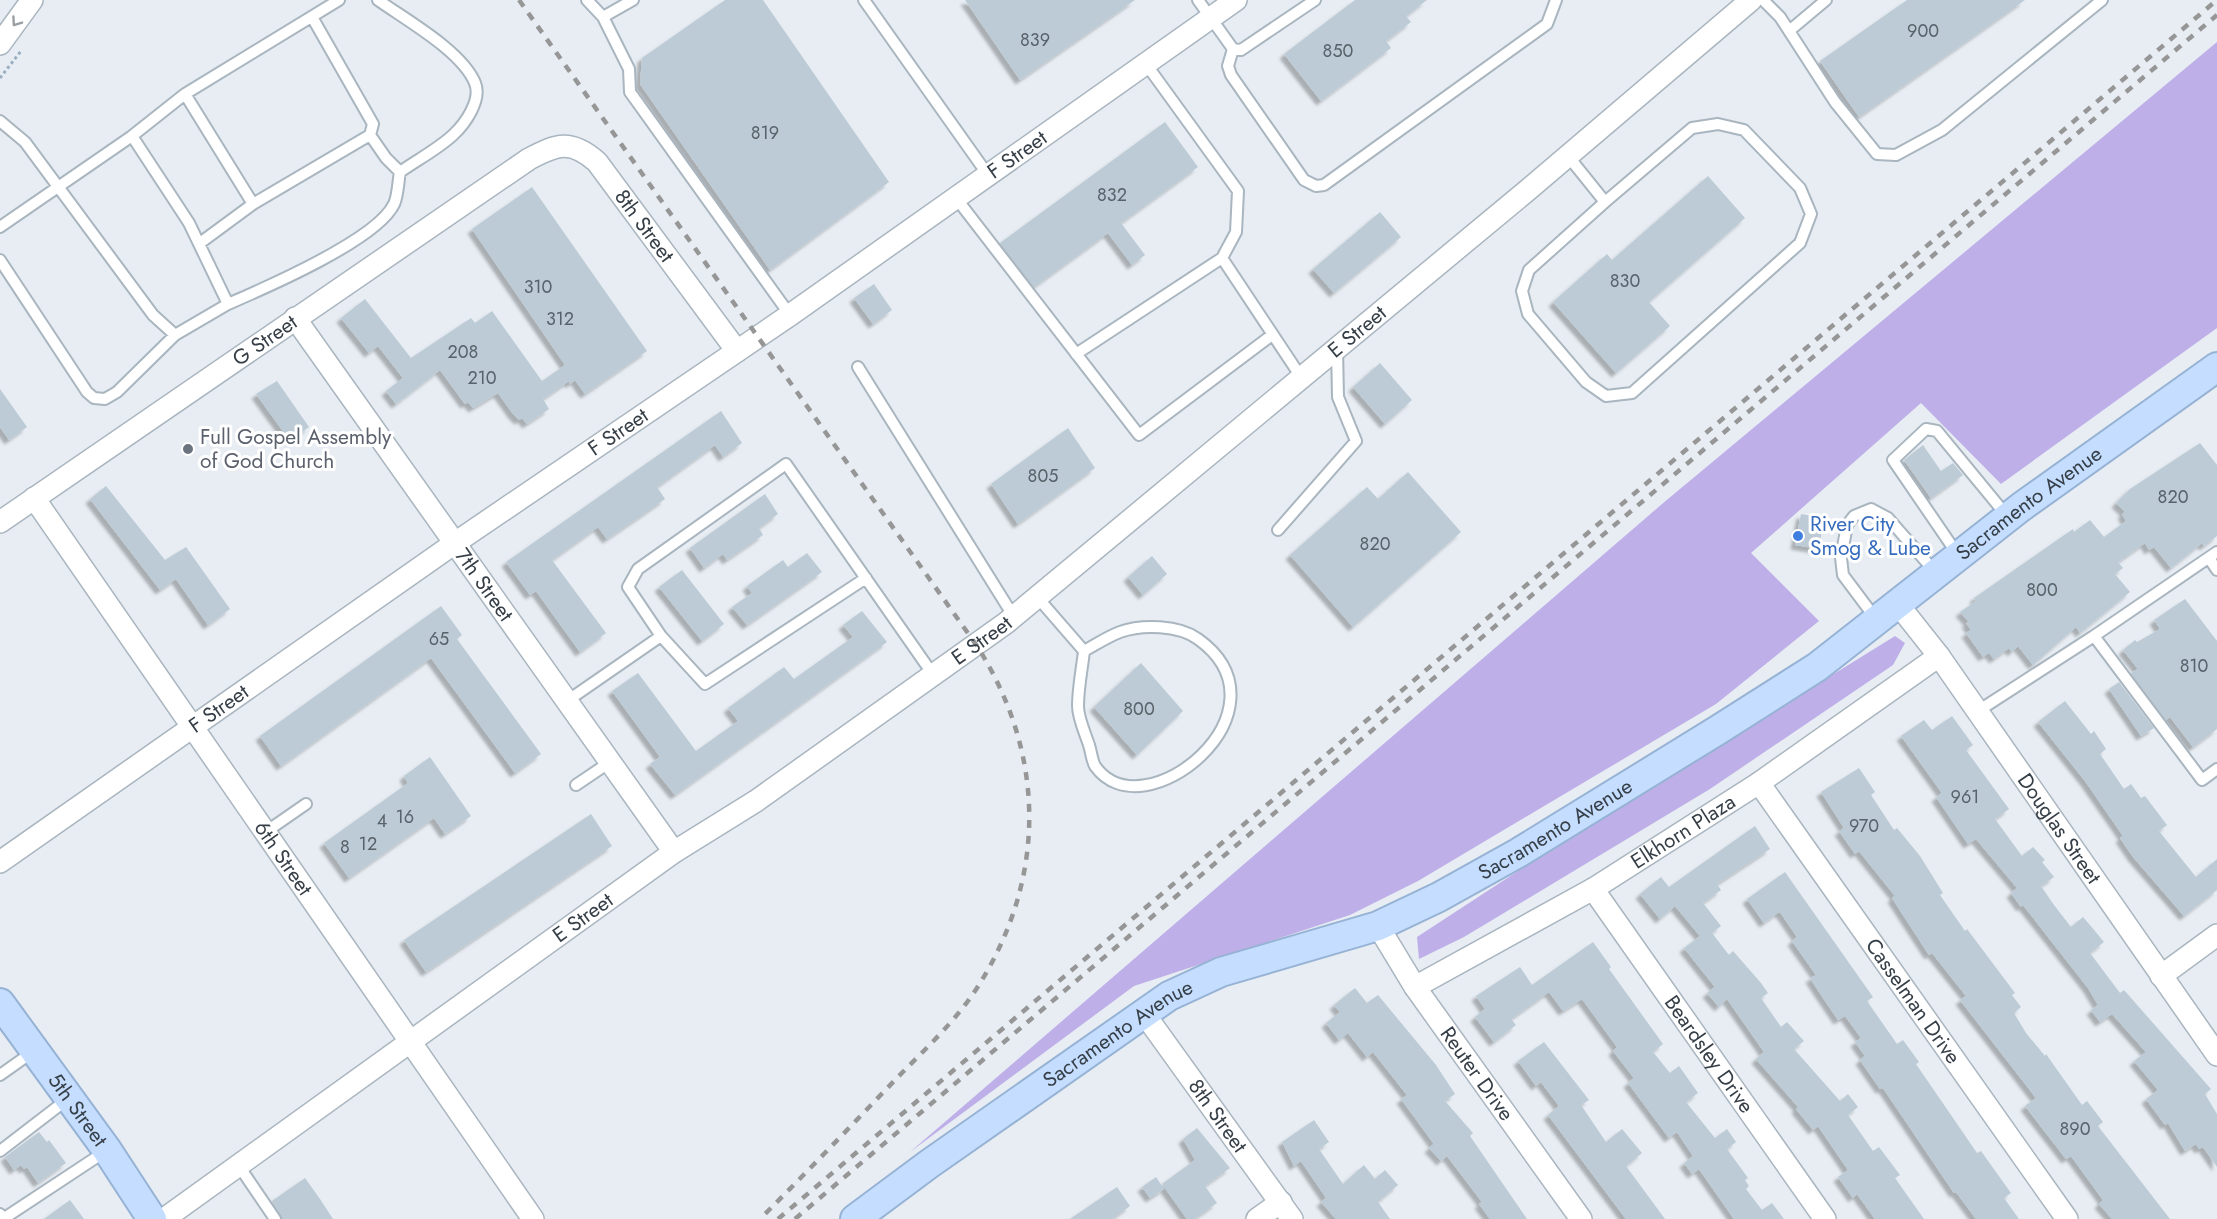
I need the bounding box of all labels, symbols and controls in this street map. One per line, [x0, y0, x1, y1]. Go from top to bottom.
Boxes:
one-way arrow [12, 16, 23, 27]
house number: 900 [1907, 18, 1939, 44]
house number: 839 [1020, 27, 1050, 53]
house number: 850 [1323, 38, 1354, 64]
house number: 819 [751, 120, 779, 146]
street label: F Street [981, 123, 1053, 186]
house number: 832 [1097, 182, 1127, 208]
street label: 8th Street [607, 183, 681, 269]
house number: 830 [1610, 268, 1640, 294]
house number: 310 [524, 274, 553, 300]
street label: E Street [1321, 298, 1393, 365]
house number: 312 [546, 306, 574, 332]
street label: G Street [226, 307, 303, 373]
house number: 208 [448, 339, 478, 365]
house number: 210 [467, 365, 497, 391]
street label: F Street [582, 401, 654, 463]
place label: Full Gospel Assembly of God Church [200, 422, 392, 476]
street label: Sacramento Avenue [1949, 439, 2108, 568]
marker: Full Gospel Assembly of God Church [181, 442, 195, 456]
house number: 805 [1028, 463, 1058, 489]
house number: 820 [2158, 484, 2189, 510]
place label: River City Smog & Lube [1810, 509, 1931, 563]
marker: River City Smog & Lube [1791, 529, 1805, 543]
house number: 820 [1360, 531, 1391, 557]
street label: 7th Street [448, 542, 521, 627]
house number: 800 [2026, 577, 2058, 603]
street label: E Street [945, 609, 1019, 672]
house number: 65 [429, 626, 449, 652]
house number: 810 [2180, 653, 2209, 679]
street label: F Street [183, 677, 255, 740]
house number: 800 [1123, 696, 1155, 722]
street label: Douglas Street [2010, 767, 2108, 890]
street label: Sacramento Avenue [1472, 771, 1638, 887]
house number: 961 [1951, 784, 1979, 810]
street label: Elkhorn Plaza [1625, 787, 1741, 876]
house number: 16 [396, 804, 414, 830]
house number: 4 [377, 808, 387, 834]
house number: 970 [1849, 813, 1879, 839]
street label: 6th Street [247, 815, 320, 901]
house number: 12 [359, 831, 377, 857]
house number: 8 [340, 834, 350, 860]
street label: E Street [546, 886, 619, 950]
street label: Casselman Drive [1858, 932, 1968, 1070]
street label: Sacramento Avenue [1037, 972, 1198, 1095]
street label: Beardsley Drive [1657, 989, 1761, 1119]
street label: Reuter Drive [1433, 1020, 1521, 1127]
street label: 5th Street [41, 1067, 115, 1153]
street label: 8th Street [1181, 1073, 1254, 1159]
house number: 890 [2060, 1116, 2091, 1142]

